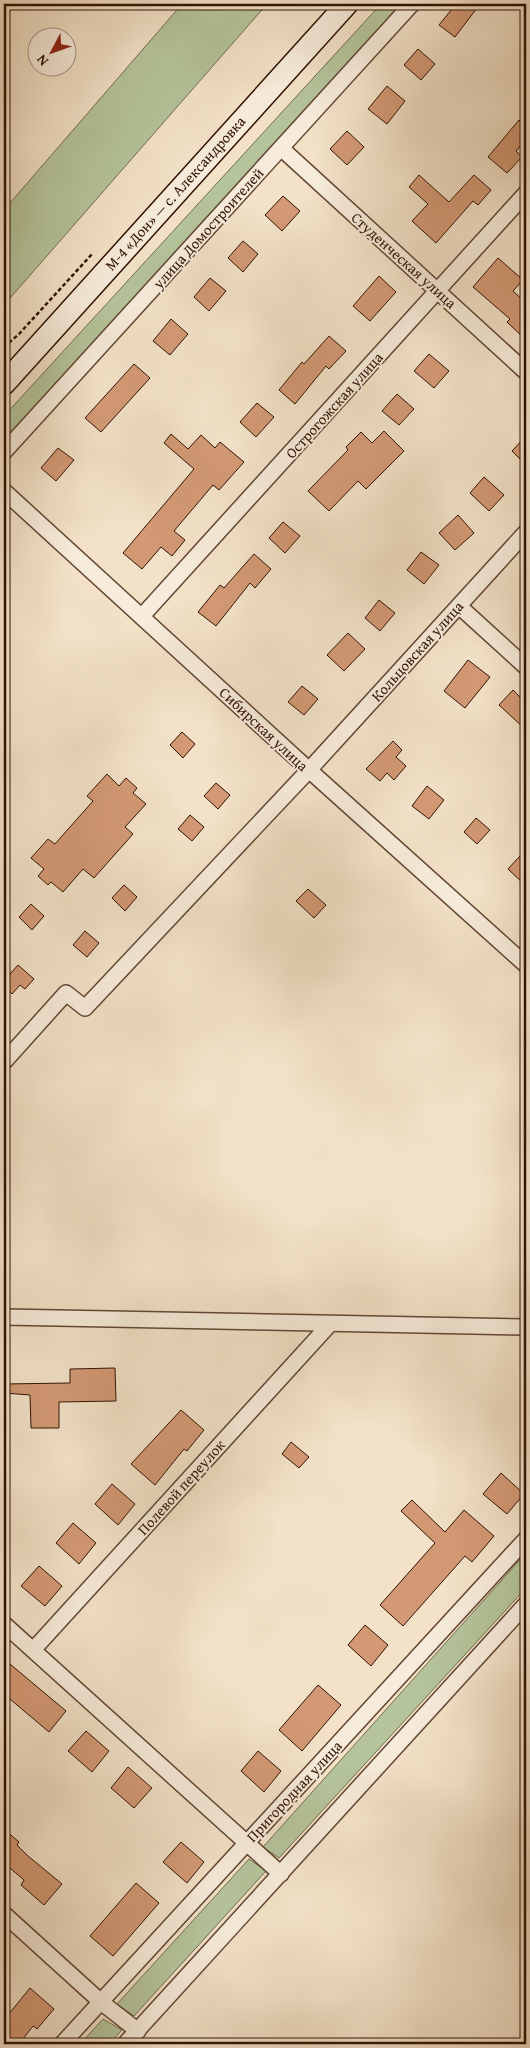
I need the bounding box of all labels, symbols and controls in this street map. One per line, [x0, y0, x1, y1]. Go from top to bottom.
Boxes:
north arrow [28, 28, 78, 78]
text: N [31, 50, 53, 71]
street label: М-4 «Дон» — с. Александровка [100, 111, 251, 275]
street label: улица Домостроителей [147, 163, 268, 294]
street label: Студенческая улица [347, 207, 462, 314]
street label: Острогожская улица [280, 347, 388, 463]
street label: Кольцовская улица [366, 596, 468, 706]
street label: Сибирская улица [215, 682, 314, 776]
street label: Полевой переулок [132, 1435, 230, 1539]
street label: Пригородная улица [241, 1735, 347, 1846]

